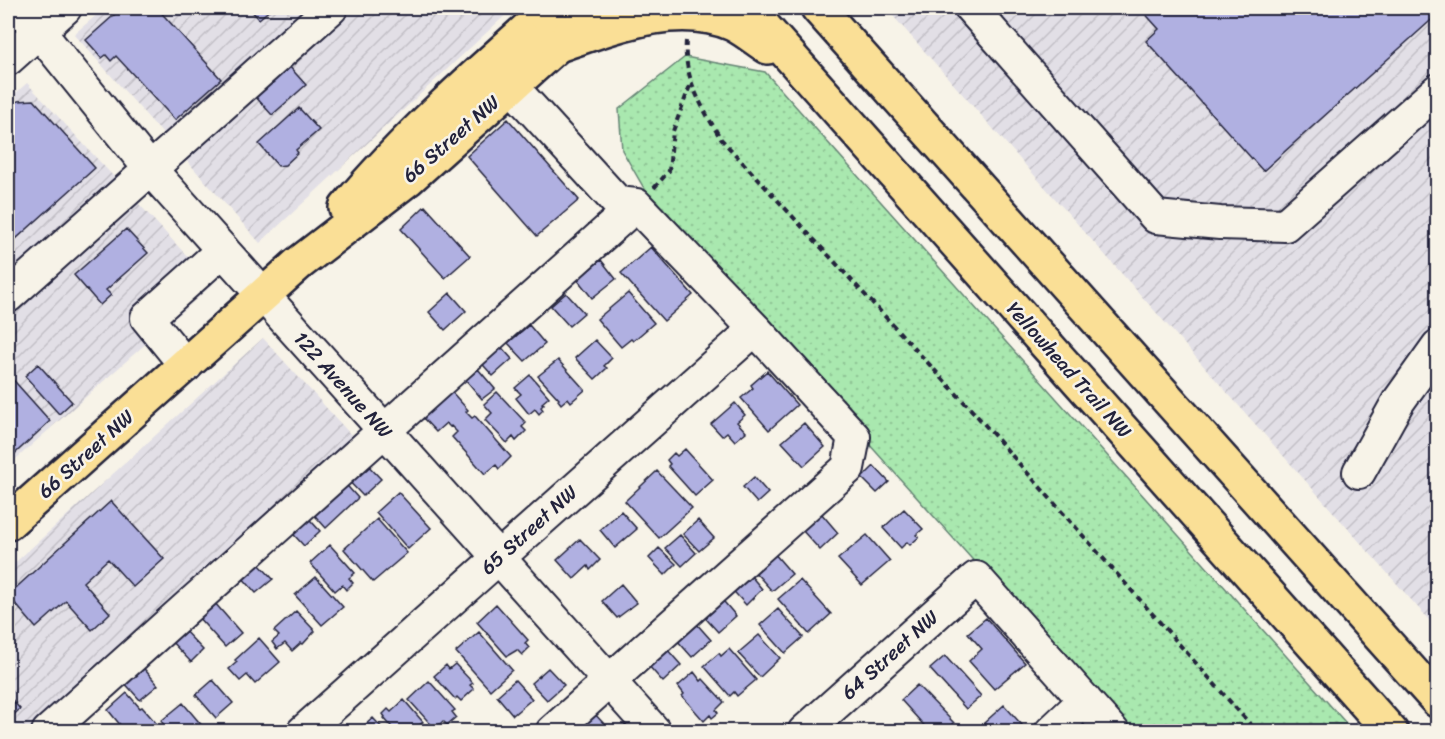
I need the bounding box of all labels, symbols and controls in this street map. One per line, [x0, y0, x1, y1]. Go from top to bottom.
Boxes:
street label: 66 Street NW [394, 86, 508, 192]
street label: Yellowhead Trail NW [997, 293, 1141, 447]
street label: 122 Avenue NW [285, 323, 402, 447]
street label: 66 Street NW [29, 400, 143, 507]
street label: 65 Street NW [472, 476, 586, 584]
street label: 64 Street NW [833, 601, 947, 709]

